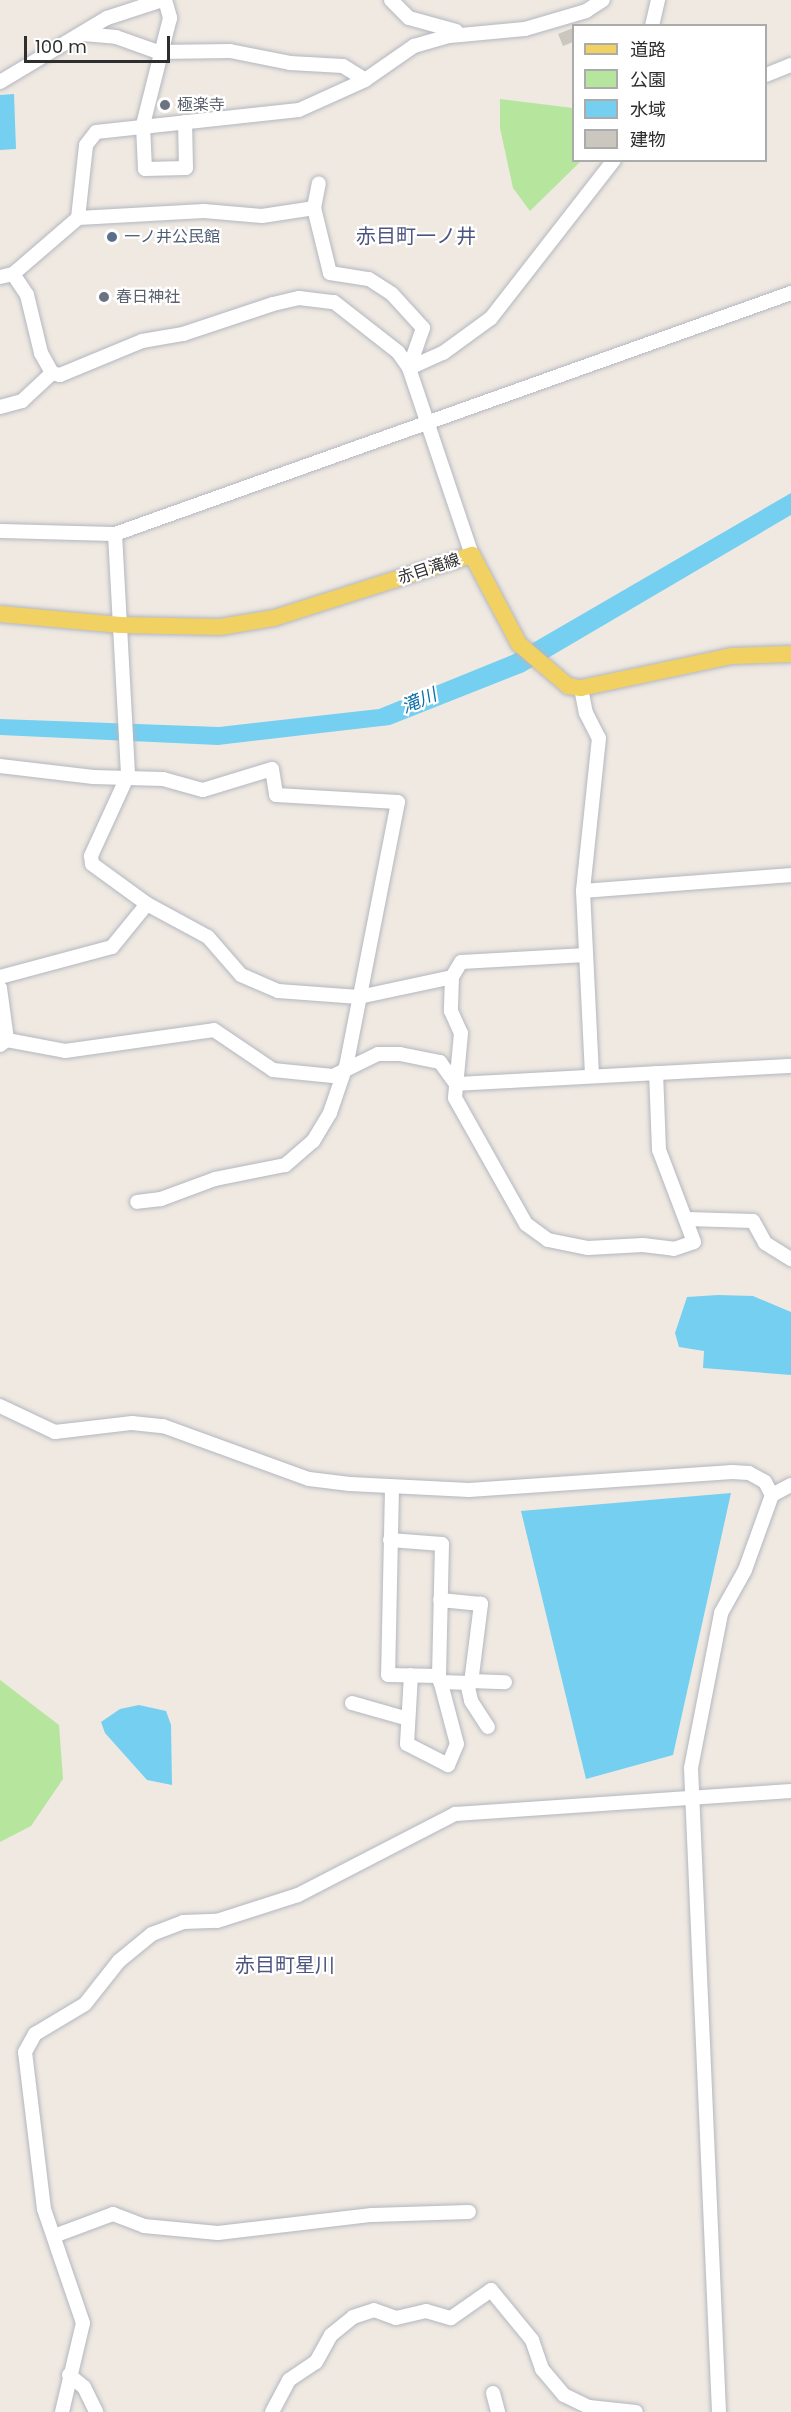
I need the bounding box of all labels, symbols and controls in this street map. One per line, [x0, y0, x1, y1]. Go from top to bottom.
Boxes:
scale bar [27, 24, 172, 62]
legend [572, 24, 767, 162]
text: 100 m [35, 34, 87, 59]
text: 道路 [630, 37, 666, 62]
text: 公園 [630, 67, 666, 92]
place label: 極楽寺 [177, 95, 225, 115]
text: 水域 [630, 97, 666, 122]
marker: 極楽寺 [158, 98, 172, 112]
text: 建物 [630, 127, 666, 152]
district label: 赤目町一ノ井 [356, 224, 476, 248]
place label: 一ノ井公民館 [124, 227, 220, 247]
marker: 一ノ井公民館 [105, 230, 119, 244]
place label: 春日神社 [116, 287, 180, 307]
marker: 春日神社 [97, 290, 111, 304]
street label: 赤目滝線 [396, 550, 462, 588]
water label: 滝川 [398, 684, 440, 718]
district label: 赤目町星川 [235, 1953, 335, 1977]

